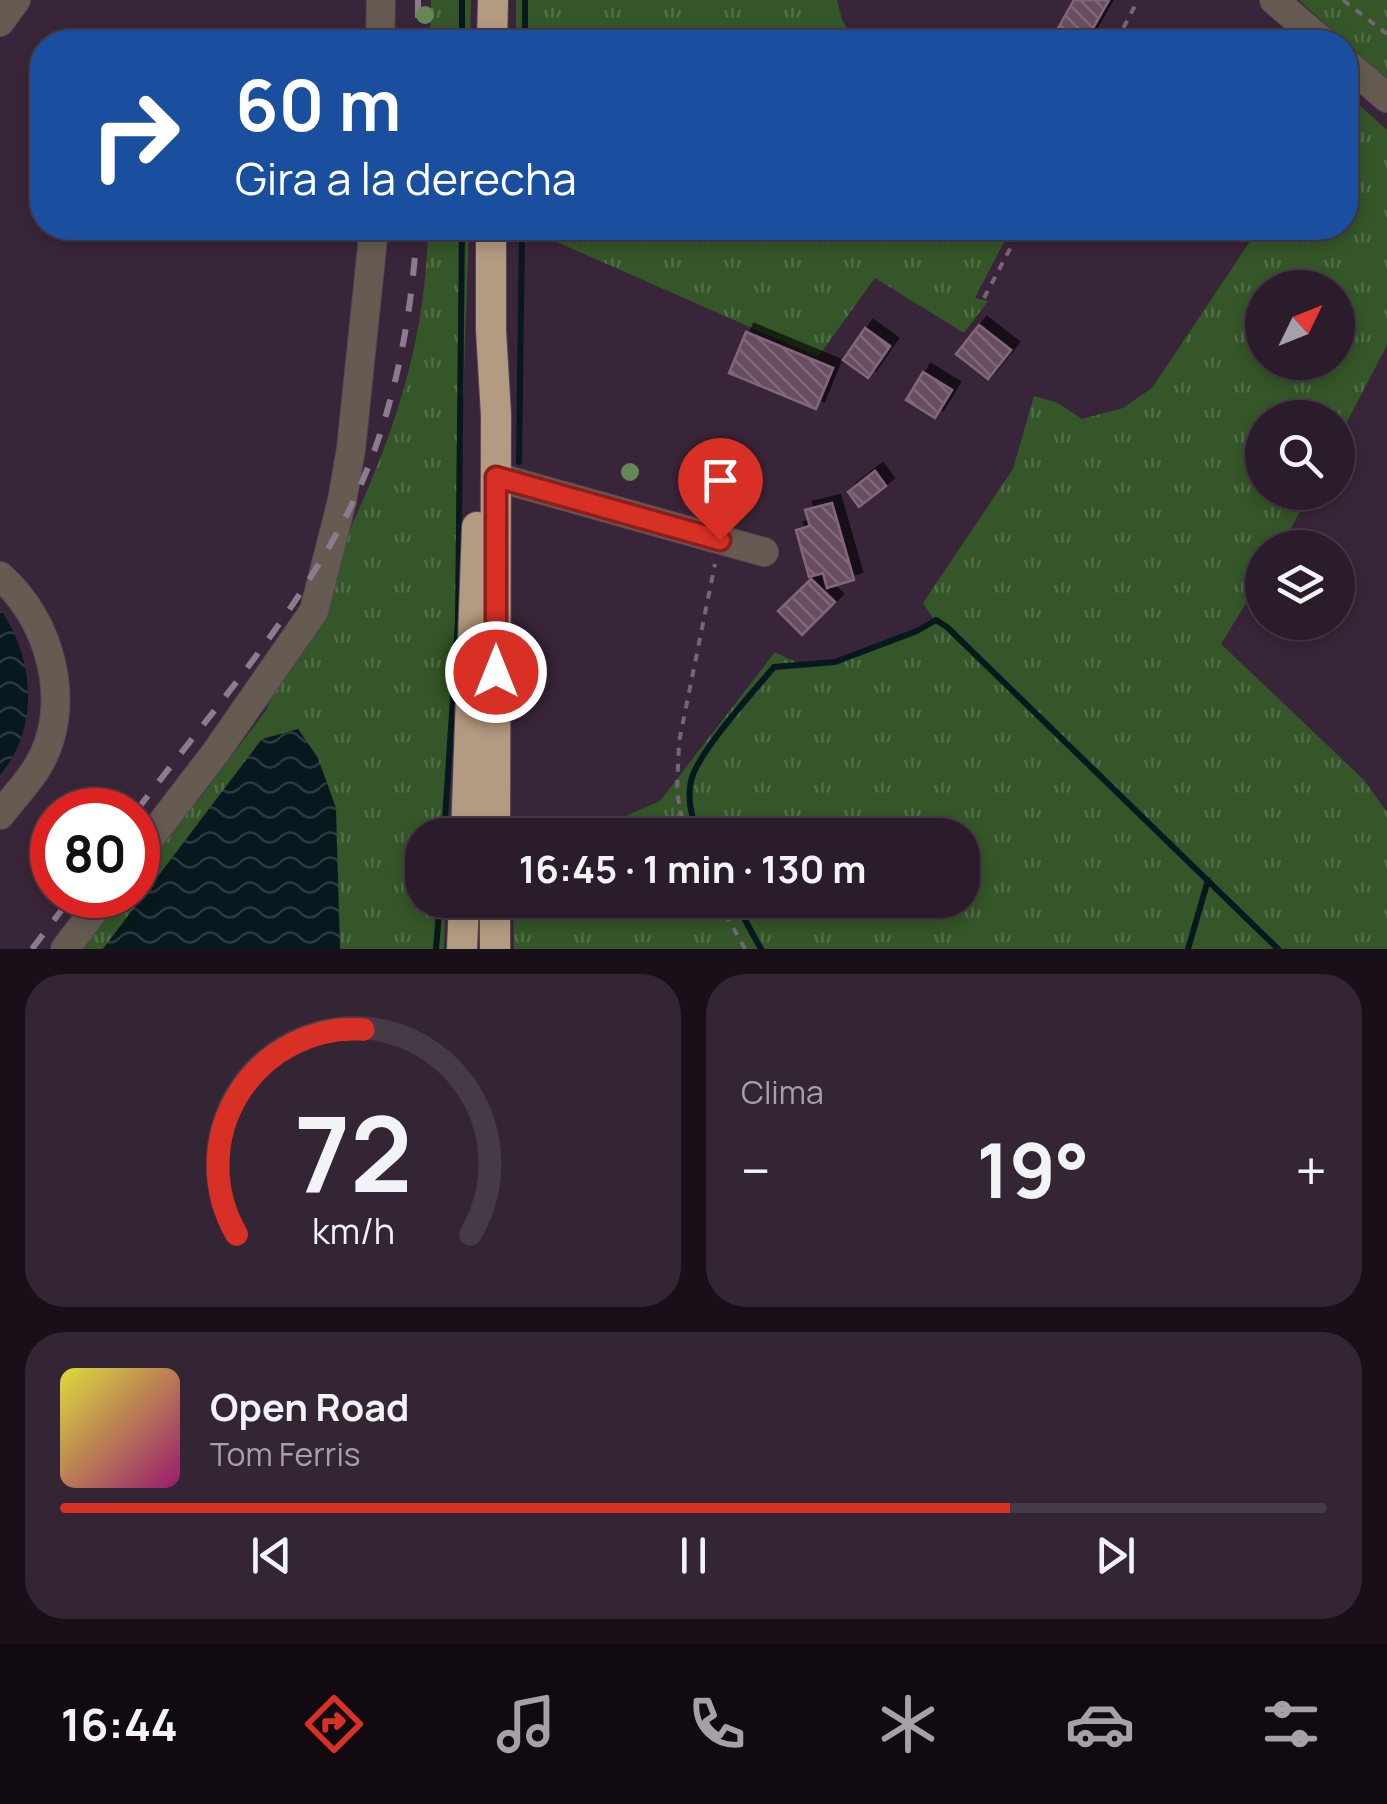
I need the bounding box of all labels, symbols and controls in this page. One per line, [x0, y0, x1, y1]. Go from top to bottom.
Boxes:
text: 60 m [235, 56, 402, 152]
icon: right [70, 70, 200, 200]
text: Gira a la derecha [235, 147, 577, 209]
north arrow [1245, 270, 1355, 380]
map controls [1245, 270, 1355, 640]
button: search [1245, 400, 1355, 510]
pin [678, 438, 763, 541]
icon: arrive [693, 453, 748, 508]
button: layers [1245, 530, 1355, 640]
position arrow [444, 620, 548, 724]
speed limit sign: 80 [30, 788, 160, 918]
text: 16:45 · 1 min · 130 m [519, 842, 866, 894]
text: Clima [741, 1070, 824, 1114]
text: 72 [294, 1081, 412, 1223]
text: 19° [976, 1118, 1090, 1221]
text: − [741, 1132, 771, 1208]
text: + [1295, 1132, 1327, 1208]
text: km/h [311, 1206, 395, 1255]
text: Open Road [210, 1380, 409, 1432]
text: Tom Ferris [210, 1432, 361, 1476]
icon: previous [244, 1528, 299, 1583]
icon: pause [666, 1528, 721, 1583]
icon: next [1088, 1528, 1143, 1583]
icon: directions [299, 1689, 369, 1759]
icon: music [491, 1689, 561, 1759]
icon: phone [682, 1689, 752, 1759]
icon: climate [873, 1689, 943, 1759]
icon: car [1065, 1689, 1135, 1759]
icon: filters [1256, 1689, 1326, 1759]
text: 16:44 [61, 1693, 178, 1755]

